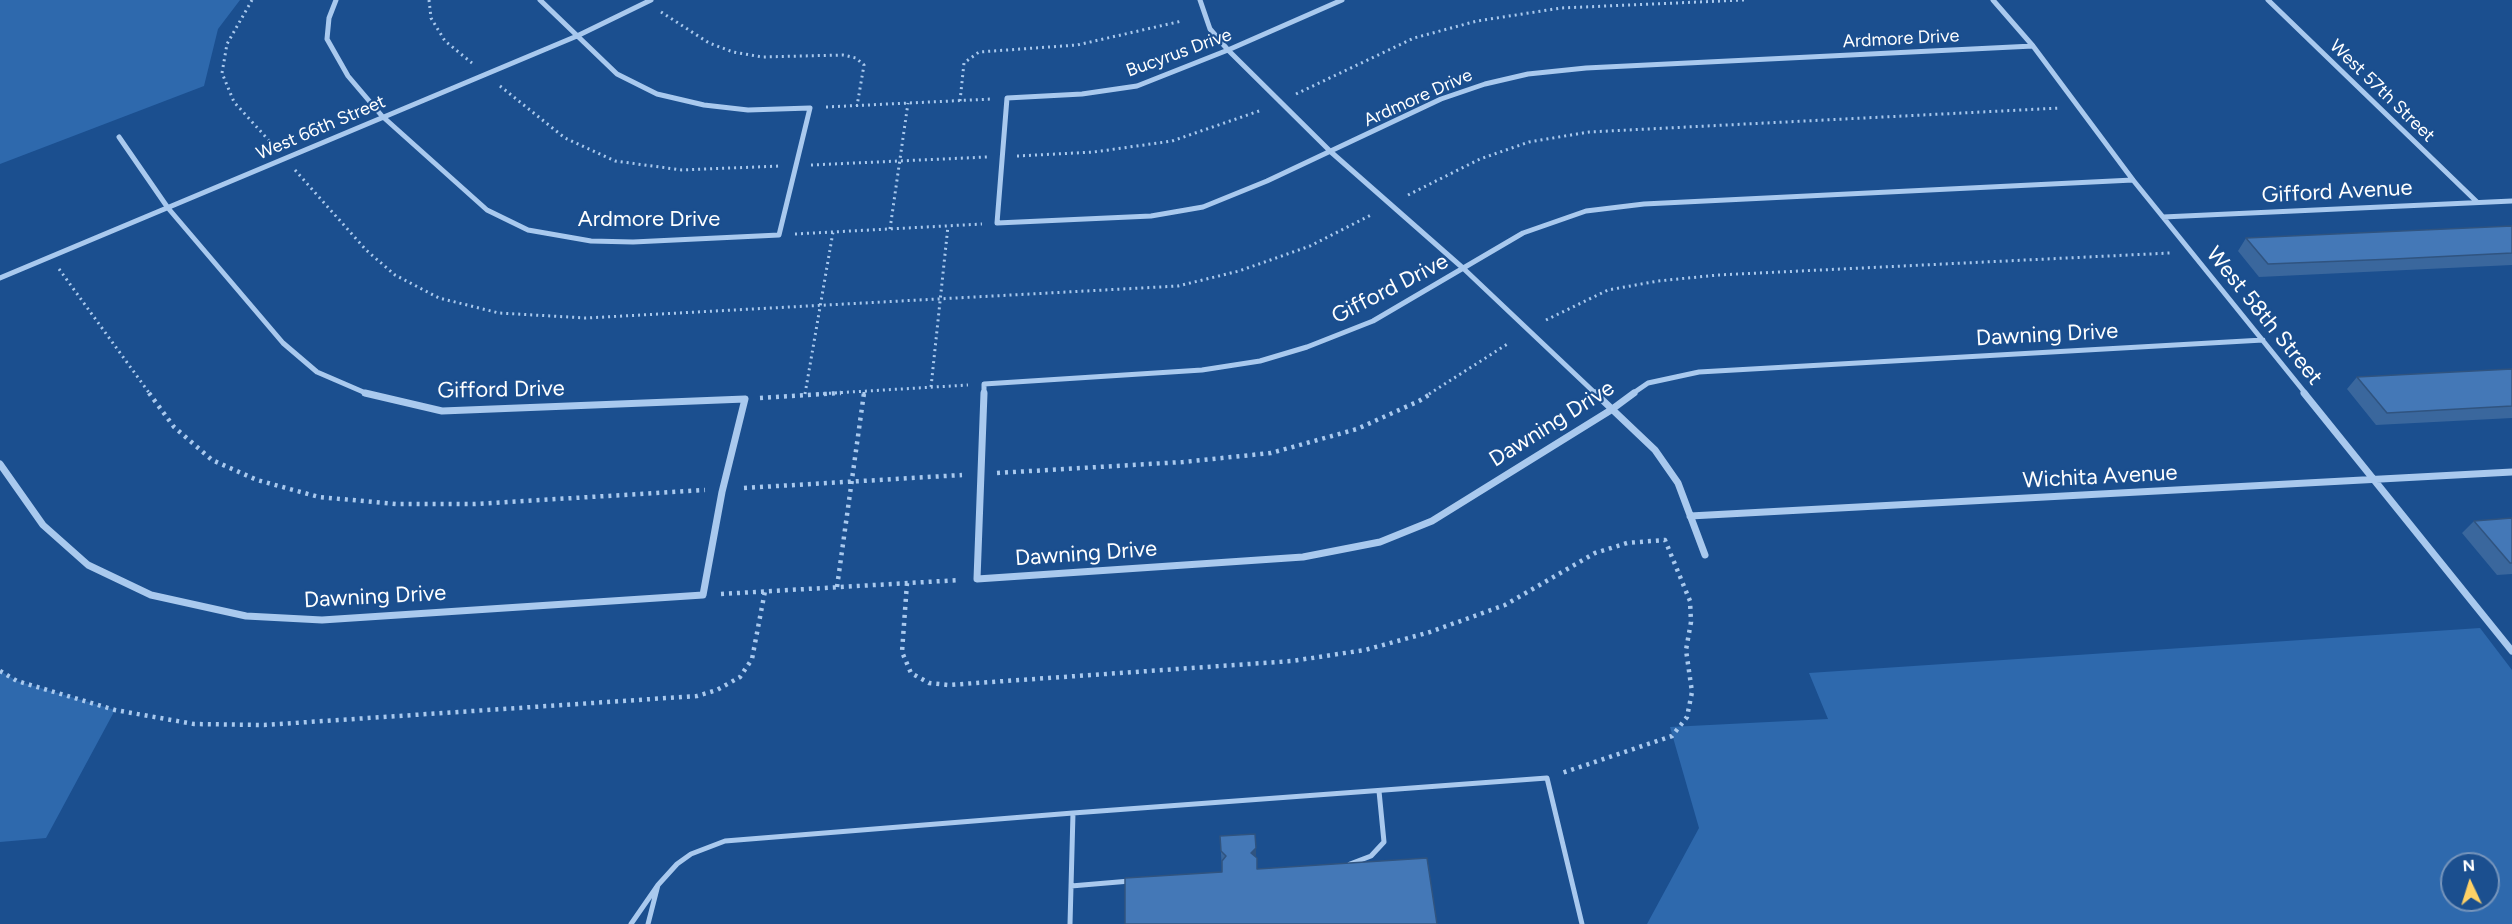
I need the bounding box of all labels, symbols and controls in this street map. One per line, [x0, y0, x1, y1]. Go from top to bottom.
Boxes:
street label: Bucyrus Drive [1123, 24, 1235, 82]
street label: Ardmore Drive [1842, 25, 1960, 53]
street label: West 57th Street [2325, 35, 2439, 147]
street label: Ardmore Drive [1360, 64, 1476, 132]
street label: West 66th Street [253, 91, 389, 165]
street label: Gifford Avenue [2261, 175, 2413, 209]
street label: Ardmore Drive [578, 207, 720, 233]
street label: West 58th Street [2200, 242, 2328, 390]
street label: Gifford Drive [1327, 248, 1453, 330]
street label: Dawning Drive [1975, 318, 2119, 352]
street label: Dawning Drive [1485, 375, 1619, 473]
street label: Gifford Drive [437, 376, 565, 404]
street label: Wichita Avenue [2022, 460, 2178, 494]
street label: Dawning Drive [1014, 536, 1158, 572]
street label: Dawning Drive [303, 580, 447, 614]
north arrow [2440, 852, 2500, 912]
text: N [2462, 856, 2476, 875]

